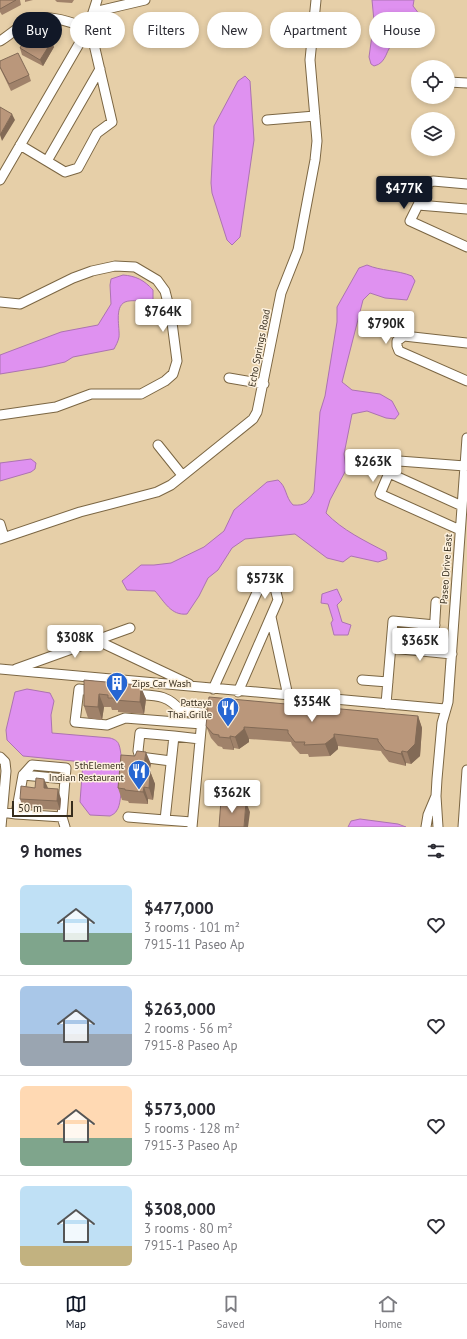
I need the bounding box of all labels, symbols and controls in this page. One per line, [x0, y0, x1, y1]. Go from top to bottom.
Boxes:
chip: Buy [12, 12, 62, 48]
chip: Rent [70, 12, 125, 48]
chip: Filters [133, 12, 199, 48]
chip: New [207, 12, 262, 48]
chip: Apartment [270, 12, 361, 48]
chip: House [369, 12, 435, 48]
map controls [411, 60, 455, 156]
button: locate [411, 60, 455, 104]
button: layers [411, 112, 455, 156]
pin: $477K [376, 176, 432, 210]
text: $477K [385, 180, 423, 197]
pin: $764K [135, 299, 191, 333]
text: $764K [144, 303, 182, 320]
street label: Echo Springs Road [245, 308, 273, 388]
pin: $790K [358, 311, 414, 345]
text: $790K [367, 315, 405, 332]
pin: $263K [345, 449, 401, 483]
text: $263K [354, 453, 392, 470]
street label: Paseo Drive East [437, 533, 455, 605]
pin: $573K [237, 566, 293, 600]
text: $573K [246, 570, 284, 587]
pin: $308K [47, 625, 103, 659]
pin: $365K [392, 628, 448, 662]
text: $308K [56, 629, 94, 646]
text: $365K [401, 632, 439, 649]
building icon: Zips Car Wash [104, 670, 130, 703]
place label: Zips Car Wash [132, 677, 191, 690]
pin: $354K [284, 689, 340, 723]
text: $354K [293, 693, 331, 710]
restaurant icon: Pattaya Thai Grille [215, 695, 241, 728]
place label: Pattaya Thai Grille [168, 696, 212, 721]
restaurant icon: 5thElement Indian Restaurant [126, 758, 152, 791]
place label: 5thElement Indian Restaurant [49, 759, 125, 784]
pin: $362K [204, 780, 260, 814]
text: $362K [213, 784, 251, 801]
scale bar [12, 799, 73, 818]
text: 50 m [18, 801, 42, 815]
text: 9 homes [20, 840, 82, 862]
icon: filters [425, 840, 447, 862]
text: $477,000 [144, 897, 214, 919]
icon: home [52, 901, 100, 949]
icon: heart [425, 914, 447, 936]
text: 3 rooms · 101 m² [144, 919, 240, 936]
text: 7915-11 Paseo Ap [144, 936, 245, 953]
text: $263,000 [144, 998, 216, 1020]
icon: home [52, 1002, 100, 1050]
icon: heart [425, 1015, 447, 1037]
text: 2 rooms · 56 m² [144, 1020, 233, 1037]
text: 7915-8 Paseo Ap [144, 1037, 237, 1054]
text: $573,000 [144, 1098, 216, 1120]
icon: home [52, 1102, 100, 1150]
icon: heart [425, 1115, 447, 1137]
text: 5 rooms · 128 m² [144, 1120, 240, 1137]
text: 7915-3 Paseo Ap [144, 1137, 237, 1154]
text: $308,000 [144, 1198, 216, 1220]
icon: home [52, 1202, 100, 1250]
icon: heart [425, 1215, 447, 1237]
text: 3 rooms · 80 m² [144, 1220, 233, 1237]
text: 7915-1 Paseo Ap [144, 1237, 237, 1254]
tab: Map [65, 1293, 87, 1331]
tab: Saved [217, 1293, 245, 1331]
tab: Home [374, 1293, 402, 1331]

